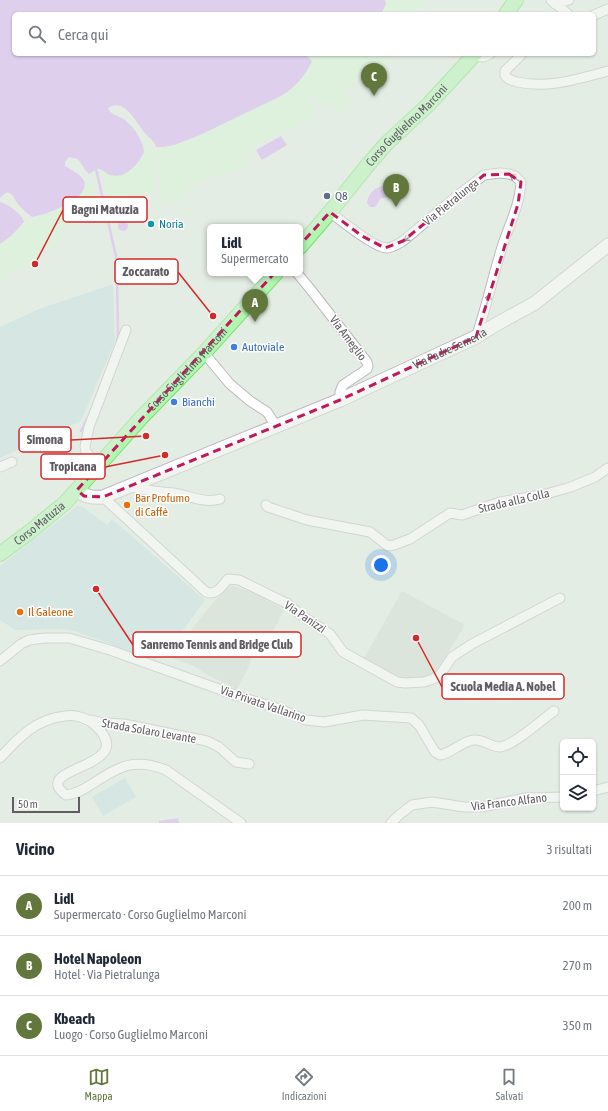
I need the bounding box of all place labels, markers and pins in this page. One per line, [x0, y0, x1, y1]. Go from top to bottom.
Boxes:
pin: C [361, 63, 387, 96]
pin: B [383, 174, 409, 207]
place label: Q8 [335, 189, 348, 203]
marker: Q8 [322, 191, 332, 201]
callout: Bagni Matuzia [63, 197, 147, 222]
place label: Noria [159, 217, 184, 231]
marker: Noria [146, 219, 156, 229]
callout: Zoccarato [115, 259, 178, 284]
pin: A [242, 289, 268, 322]
place label: Autoviale [242, 340, 284, 354]
marker: Autoviale [229, 342, 239, 352]
place label: Bianchi [182, 395, 215, 409]
marker: Bianchi [169, 397, 179, 407]
callout: Simona [19, 427, 71, 452]
callout: Tropicana [41, 454, 105, 479]
place label: Bar Profumo di Caffè [135, 491, 190, 519]
marker: Bar Profumo di Caffè [122, 500, 132, 510]
place label: Il Galeone [28, 605, 73, 619]
marker: Il Galeone [15, 607, 25, 617]
callout: Sanremo Tennis and Bridge Club [133, 632, 301, 657]
callout: Scuola Media A. Nobel [442, 674, 564, 699]

